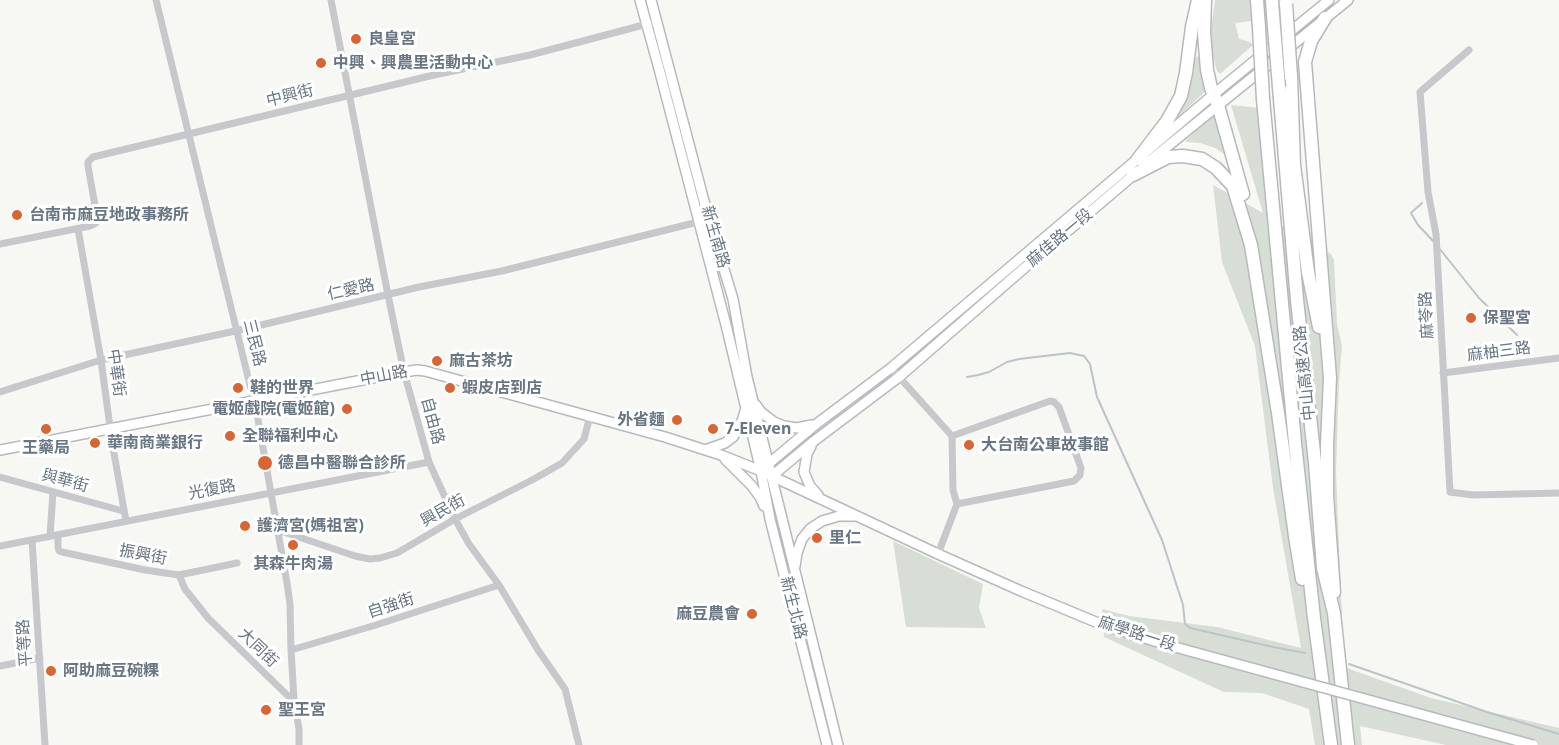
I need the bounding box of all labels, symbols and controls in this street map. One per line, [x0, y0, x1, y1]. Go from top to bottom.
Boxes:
place label: 良皇宮 [368, 29, 416, 49]
marker: 良皇宮 [349, 32, 363, 46]
place label: 中興、興農里活動中心 [333, 53, 493, 73]
marker: 中興、興農里活動中心 [314, 56, 328, 70]
street label: 中興街 [264, 81, 316, 111]
street label: 新生南路 [697, 204, 733, 270]
place label: 台南市麻豆地政事務所 [29, 205, 189, 225]
street label: 麻佳路一段 [1023, 205, 1097, 271]
marker: 台南市麻豆地政事務所 [10, 208, 24, 222]
street label: 仁愛路 [325, 275, 377, 305]
street label: 麻苓路 [1416, 291, 1438, 339]
place label: 保聖宮 [1483, 308, 1531, 328]
marker: 保聖宮 [1464, 311, 1478, 325]
street label: 三民路 [239, 317, 269, 369]
street label: 中山高速公路 [1290, 324, 1320, 422]
street label: 麻柚三路 [1466, 339, 1532, 365]
street label: 中華街 [103, 348, 129, 398]
place label: 麻古茶坊 [449, 351, 513, 371]
marker: 麻古茶坊 [430, 354, 444, 368]
street label: 中山路 [359, 362, 409, 390]
place label: 鞋的世界 [250, 378, 314, 398]
place label: 蝦皮店到店 [462, 378, 542, 398]
marker: 鞋的世界 [231, 381, 245, 395]
marker: 蝦皮店到店 [443, 381, 457, 395]
street label: 自由路 [417, 395, 447, 447]
place label: 電姬戲院(電姬館) [212, 399, 335, 419]
marker: 電姬戲院(電姬館) [340, 402, 354, 416]
place label: 外省麵 [617, 410, 665, 430]
marker: 外省麵 [670, 413, 684, 427]
place label: 7-Eleven [725, 419, 791, 439]
marker: 王藥局 [39, 422, 53, 436]
marker: 7-Eleven [706, 422, 720, 436]
place label: 全聯福利中心 [242, 426, 338, 446]
marker: 全聯福利中心 [223, 429, 237, 443]
place label: 華南商業銀行 [107, 433, 203, 453]
place label: 大台南公車故事館 [981, 435, 1109, 455]
marker: 華南商業銀行 [88, 436, 102, 450]
place label: 王藥局 [22, 438, 70, 458]
marker: 大台南公車故事館 [962, 438, 976, 452]
place label: 德昌中醫聯合診所 [278, 453, 406, 473]
marker: 德昌中醫聯合診所 [256, 454, 274, 472]
street label: 與華街 [39, 466, 91, 496]
street label: 光復路 [187, 476, 237, 504]
street label: 興民街 [417, 491, 469, 531]
place label: 護濟宮(媽祖宮) [257, 516, 364, 536]
marker: 護濟宮(媽祖宮) [238, 519, 252, 533]
place label: 里仁 [829, 528, 861, 548]
marker: 里仁 [810, 531, 824, 545]
marker: 其森牛肉湯 [286, 538, 300, 552]
street label: 振興街 [118, 541, 168, 569]
place label: 其森牛肉湯 [253, 554, 333, 574]
street label: 新生北路 [776, 575, 810, 641]
street label: 自強街 [365, 589, 417, 623]
place label: 麻豆農會 [676, 604, 740, 624]
marker: 麻豆農會 [745, 607, 759, 621]
street label: 麻學路一段 [1096, 613, 1178, 655]
street label: 平等路 [14, 618, 36, 668]
street label: 大同街 [234, 624, 282, 672]
place label: 阿助麻豆碗粿 [63, 661, 159, 681]
marker: 阿助麻豆碗粿 [44, 664, 58, 678]
place label: 聖王宮 [278, 700, 326, 720]
marker: 聖王宮 [259, 703, 273, 717]

